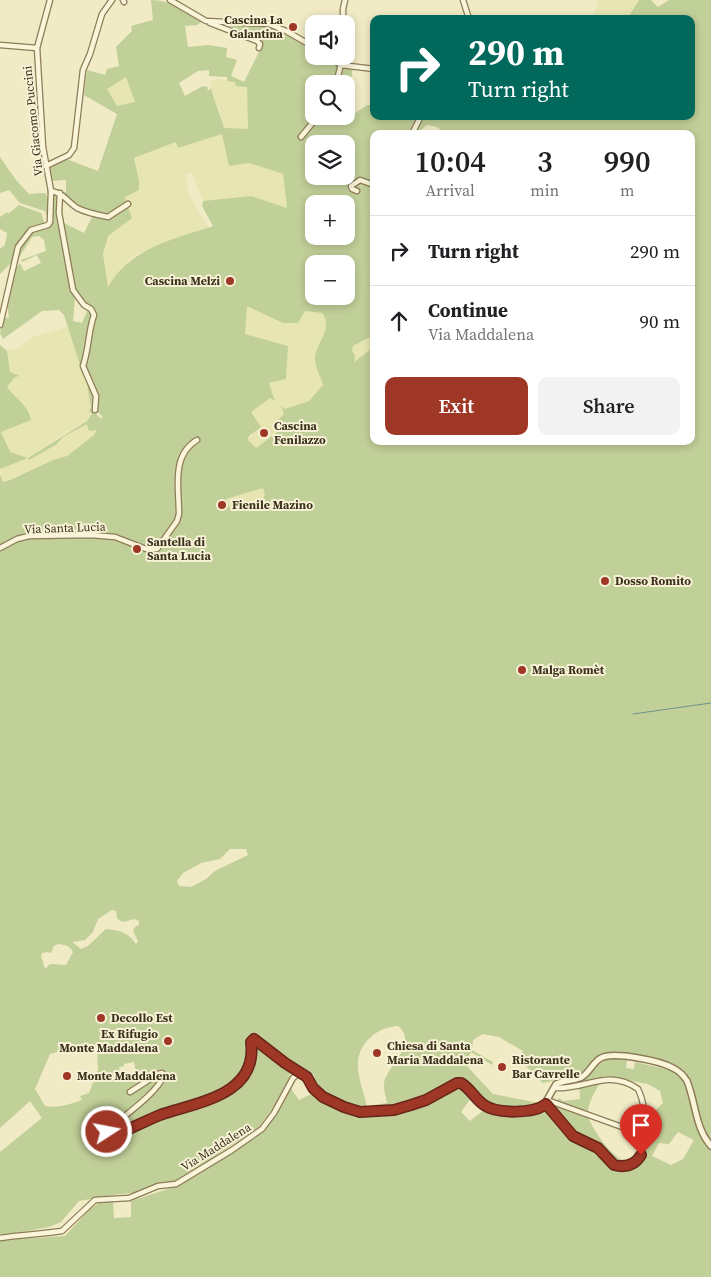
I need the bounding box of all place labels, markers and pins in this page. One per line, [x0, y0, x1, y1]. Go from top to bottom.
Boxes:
place label: Cascina La Galantina [224, 12, 284, 42]
marker: Cascina La Galantina [287, 21, 299, 33]
place label: Cascina Melzi [145, 273, 220, 289]
marker: Cascina Melzi [224, 275, 236, 287]
place label: Cascina Fenilazzo [274, 418, 326, 448]
marker: Cascina Fenilazzo [258, 427, 270, 439]
place label: Fienile Mazino [232, 497, 313, 513]
marker: Fienile Mazino [216, 499, 228, 511]
place label: Santella di Santa Lucia [147, 534, 211, 564]
marker: Santella di Santa Lucia [131, 543, 143, 555]
place label: Dosso Romito [615, 573, 691, 589]
marker: Dosso Romito [599, 575, 611, 587]
place label: Malga Romèt [532, 662, 605, 678]
marker: Malga Romèt [516, 664, 528, 676]
place label: Decollo Est [111, 1010, 173, 1026]
marker: Decollo Est [95, 1012, 107, 1024]
place label: Ex Rifugio Monte Maddalena [59, 1026, 159, 1056]
marker: Ex Rifugio Monte Maddalena [162, 1035, 174, 1047]
place label: Chiesa di Santa Maria Maddalena [387, 1038, 484, 1068]
marker: Chiesa di Santa Maria Maddalena [371, 1047, 383, 1059]
place label: Ristorante Bar Cavrelle [512, 1052, 580, 1082]
marker: Ristorante Bar Cavrelle [496, 1061, 508, 1073]
place label: Monte Maddalena [77, 1068, 176, 1084]
marker: Monte Maddalena [61, 1070, 73, 1082]
pin [620, 1104, 662, 1155]

